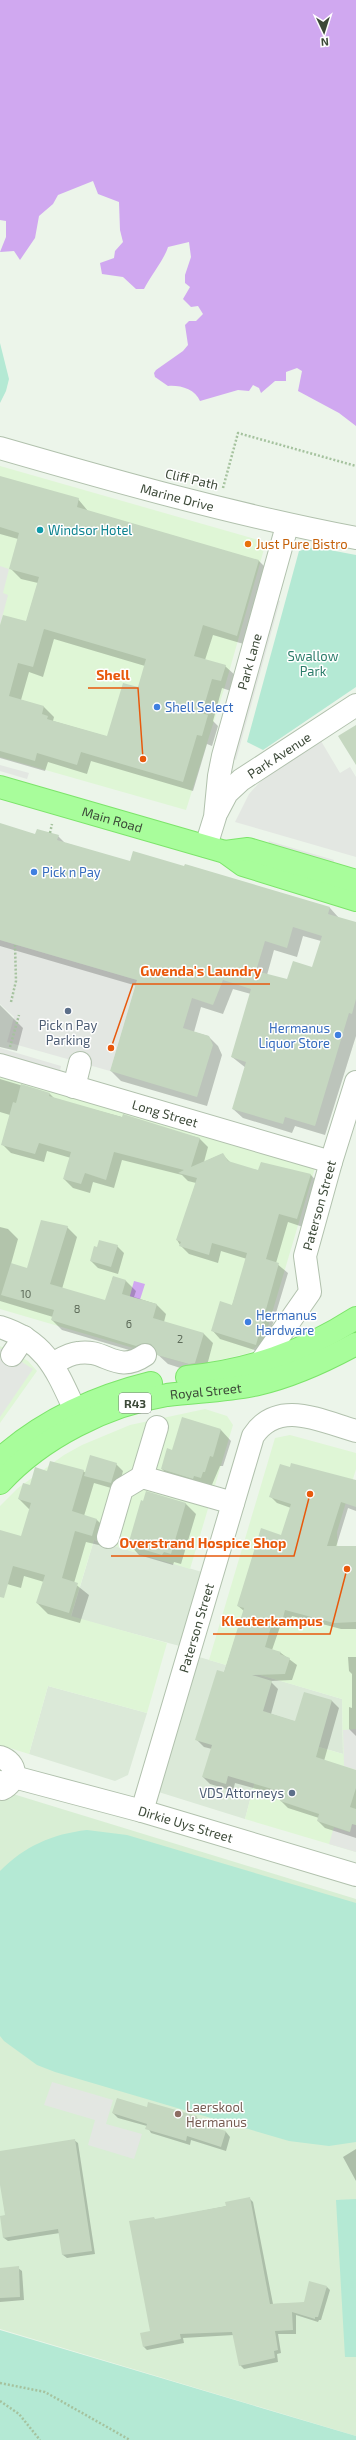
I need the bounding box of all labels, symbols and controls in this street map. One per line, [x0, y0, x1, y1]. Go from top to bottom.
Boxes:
north arrow [304, 12, 344, 52]
text: N [320, 36, 329, 49]
street label: Cliff Path [164, 465, 220, 493]
street label: Marine Drive [139, 480, 216, 514]
place label: Windsor Hotel [48, 522, 132, 538]
marker: Windsor Hotel [35, 525, 45, 535]
place label: Just Pure Bistro [256, 536, 348, 552]
marker: Just Pure Bistro [243, 539, 253, 549]
street label: Park Lane [234, 632, 265, 692]
park label: Swallow Park [288, 648, 339, 679]
callout: Shell [88, 662, 138, 688]
text: Shell [96, 666, 130, 683]
place label: Shell Select [165, 699, 234, 715]
marker: Shell Select [152, 702, 162, 712]
street label: Park Avenue [244, 729, 314, 782]
street label: Main Road [80, 803, 145, 836]
place label: Pick n Pay [42, 864, 101, 880]
marker: Pick n Pay [29, 867, 39, 877]
callout: Gwenda's Laundry [133, 958, 270, 984]
text: Gwenda's Laundry [140, 962, 262, 979]
marker: Pick n Pay Parking [63, 1006, 73, 1016]
place label: Pick n Pay Parking [39, 1017, 97, 1048]
place label: Hermanus Liquor Store [258, 1020, 330, 1051]
marker: Hermanus Liquor Store [333, 1030, 343, 1040]
street label: Long Street [130, 1096, 200, 1131]
street label: Paterson Street [299, 1159, 339, 1252]
house number: 10 [20, 1287, 32, 1300]
house number: 8 [74, 1302, 80, 1315]
place label: Hermanus Hardware [256, 1307, 317, 1338]
house number: 6 [126, 1317, 132, 1330]
marker: Hermanus Hardware [243, 1317, 253, 1327]
house number: 2 [177, 1332, 183, 1345]
street label: Royal Street [169, 1379, 243, 1403]
road number: R43 [119, 1393, 151, 1413]
callout: Overstrand Hospice Shop [111, 1530, 294, 1556]
text: Overstrand Hospice Shop [119, 1534, 287, 1551]
street label: Paterson Street [175, 1581, 217, 1674]
callout: Kleuterkampus [213, 1608, 330, 1634]
text: Kleuterkampus [221, 1612, 323, 1629]
place label: VDS Attorneys [199, 1785, 284, 1801]
marker: VDS Attorneys [287, 1788, 297, 1798]
street label: Dirkie Uys Street [136, 1802, 235, 1846]
place label: Laerskool Hermanus [186, 2099, 247, 2130]
marker: Laerskool Hermanus [173, 2109, 183, 2119]

